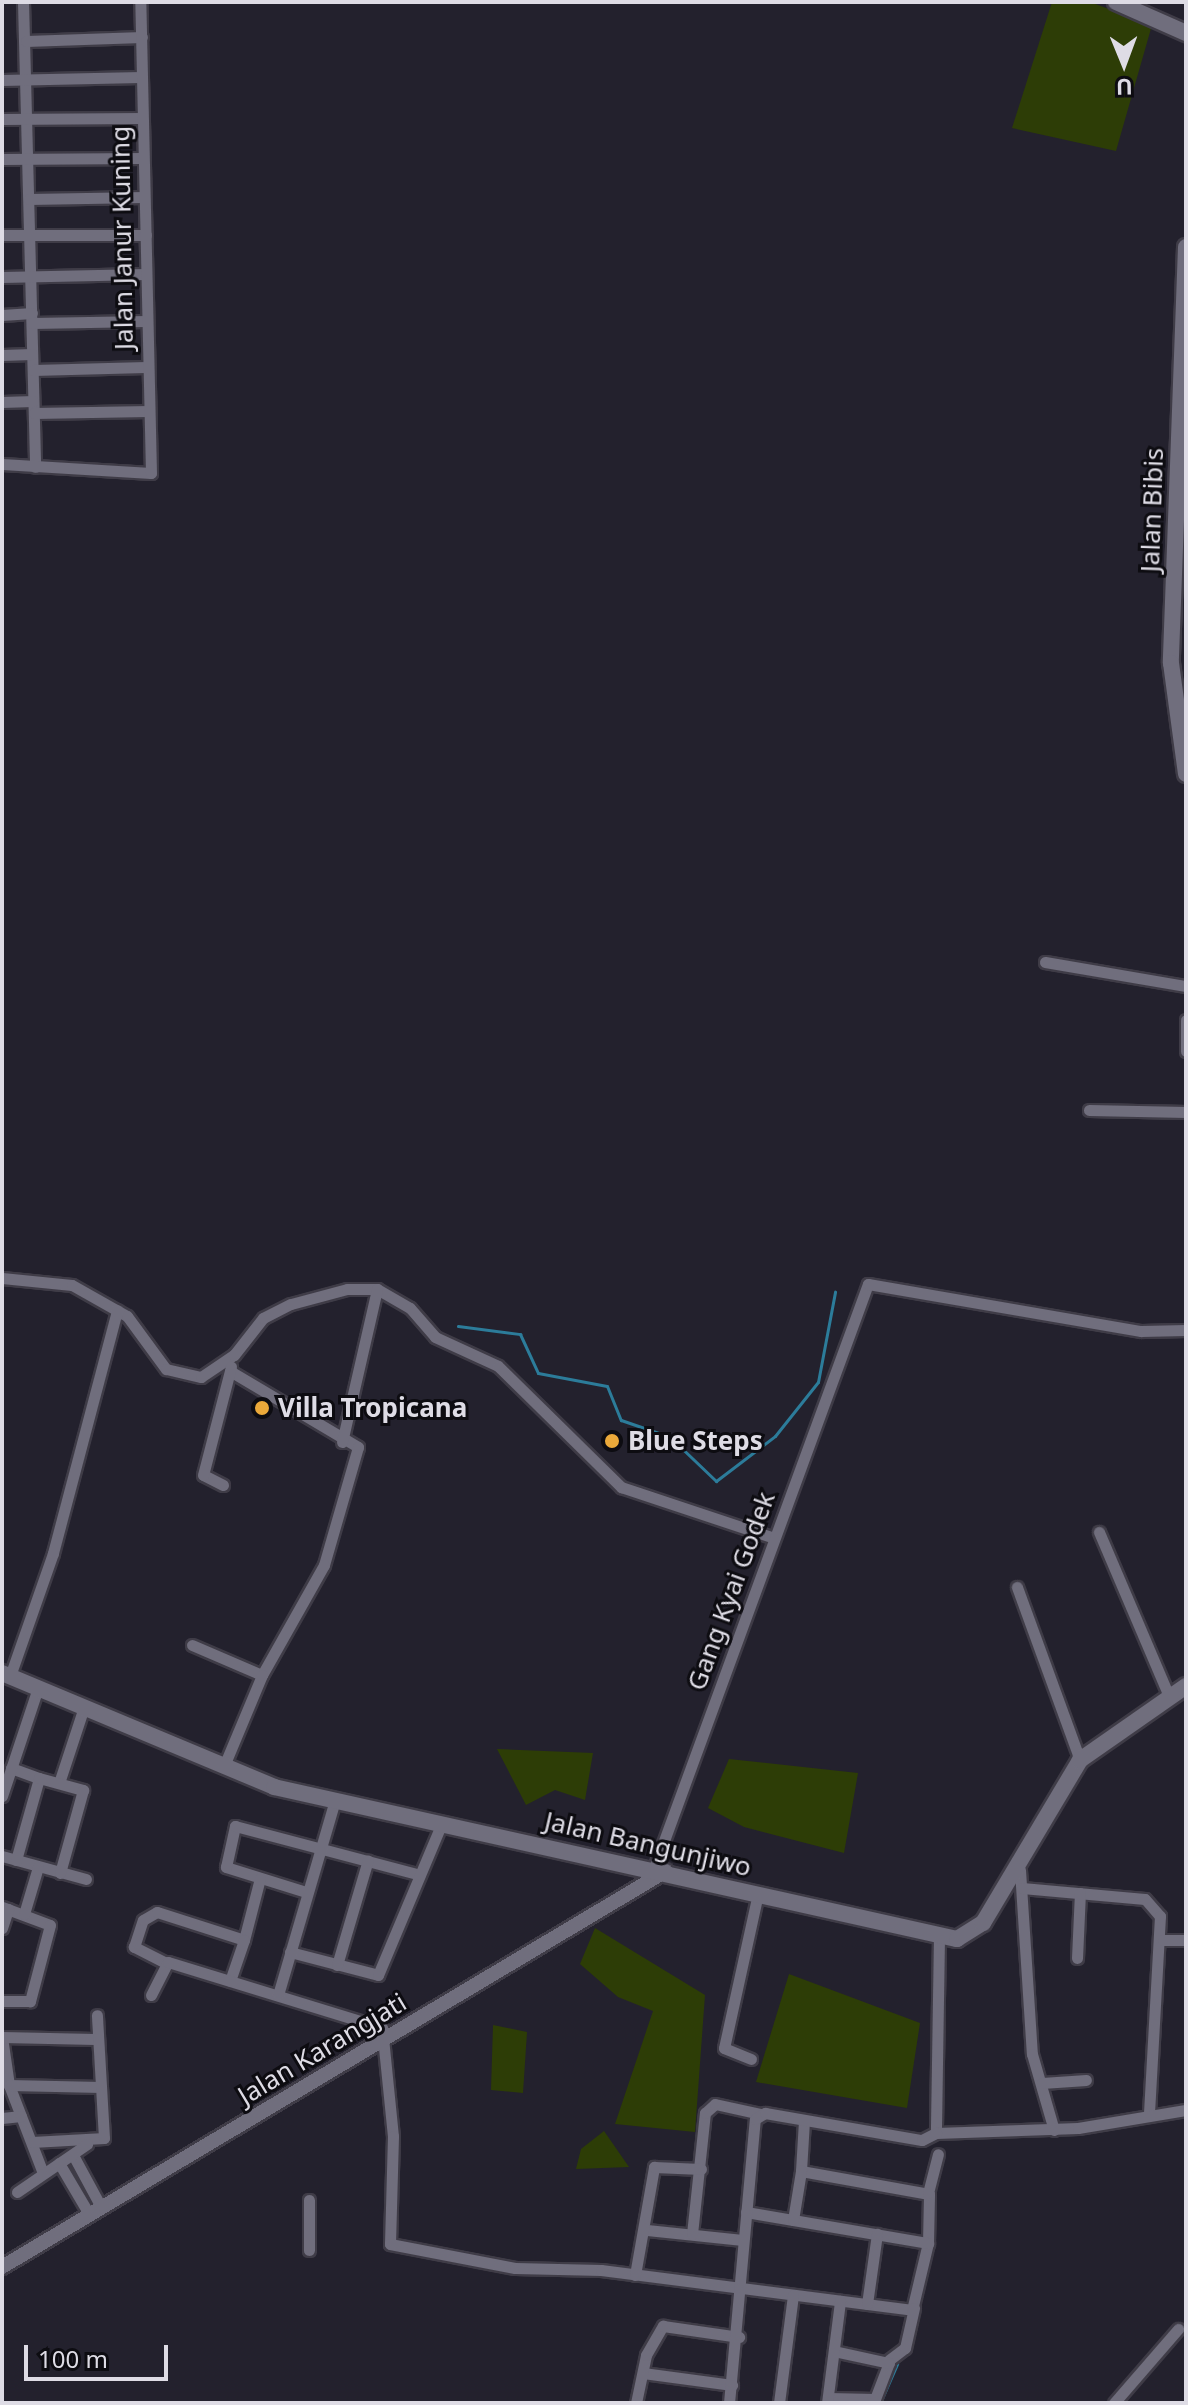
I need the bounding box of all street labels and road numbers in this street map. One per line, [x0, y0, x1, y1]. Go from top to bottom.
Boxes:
street label: Jalan Janur Kuning [104, 126, 140, 350]
street label: Jalan Bibis [1134, 447, 1170, 573]
street label: Gang Kyai Godek [681, 1487, 781, 1695]
street label: Jalan Bangunjiwo [542, 1805, 754, 1883]
street label: Jalan Karangjati [232, 1987, 412, 2111]

